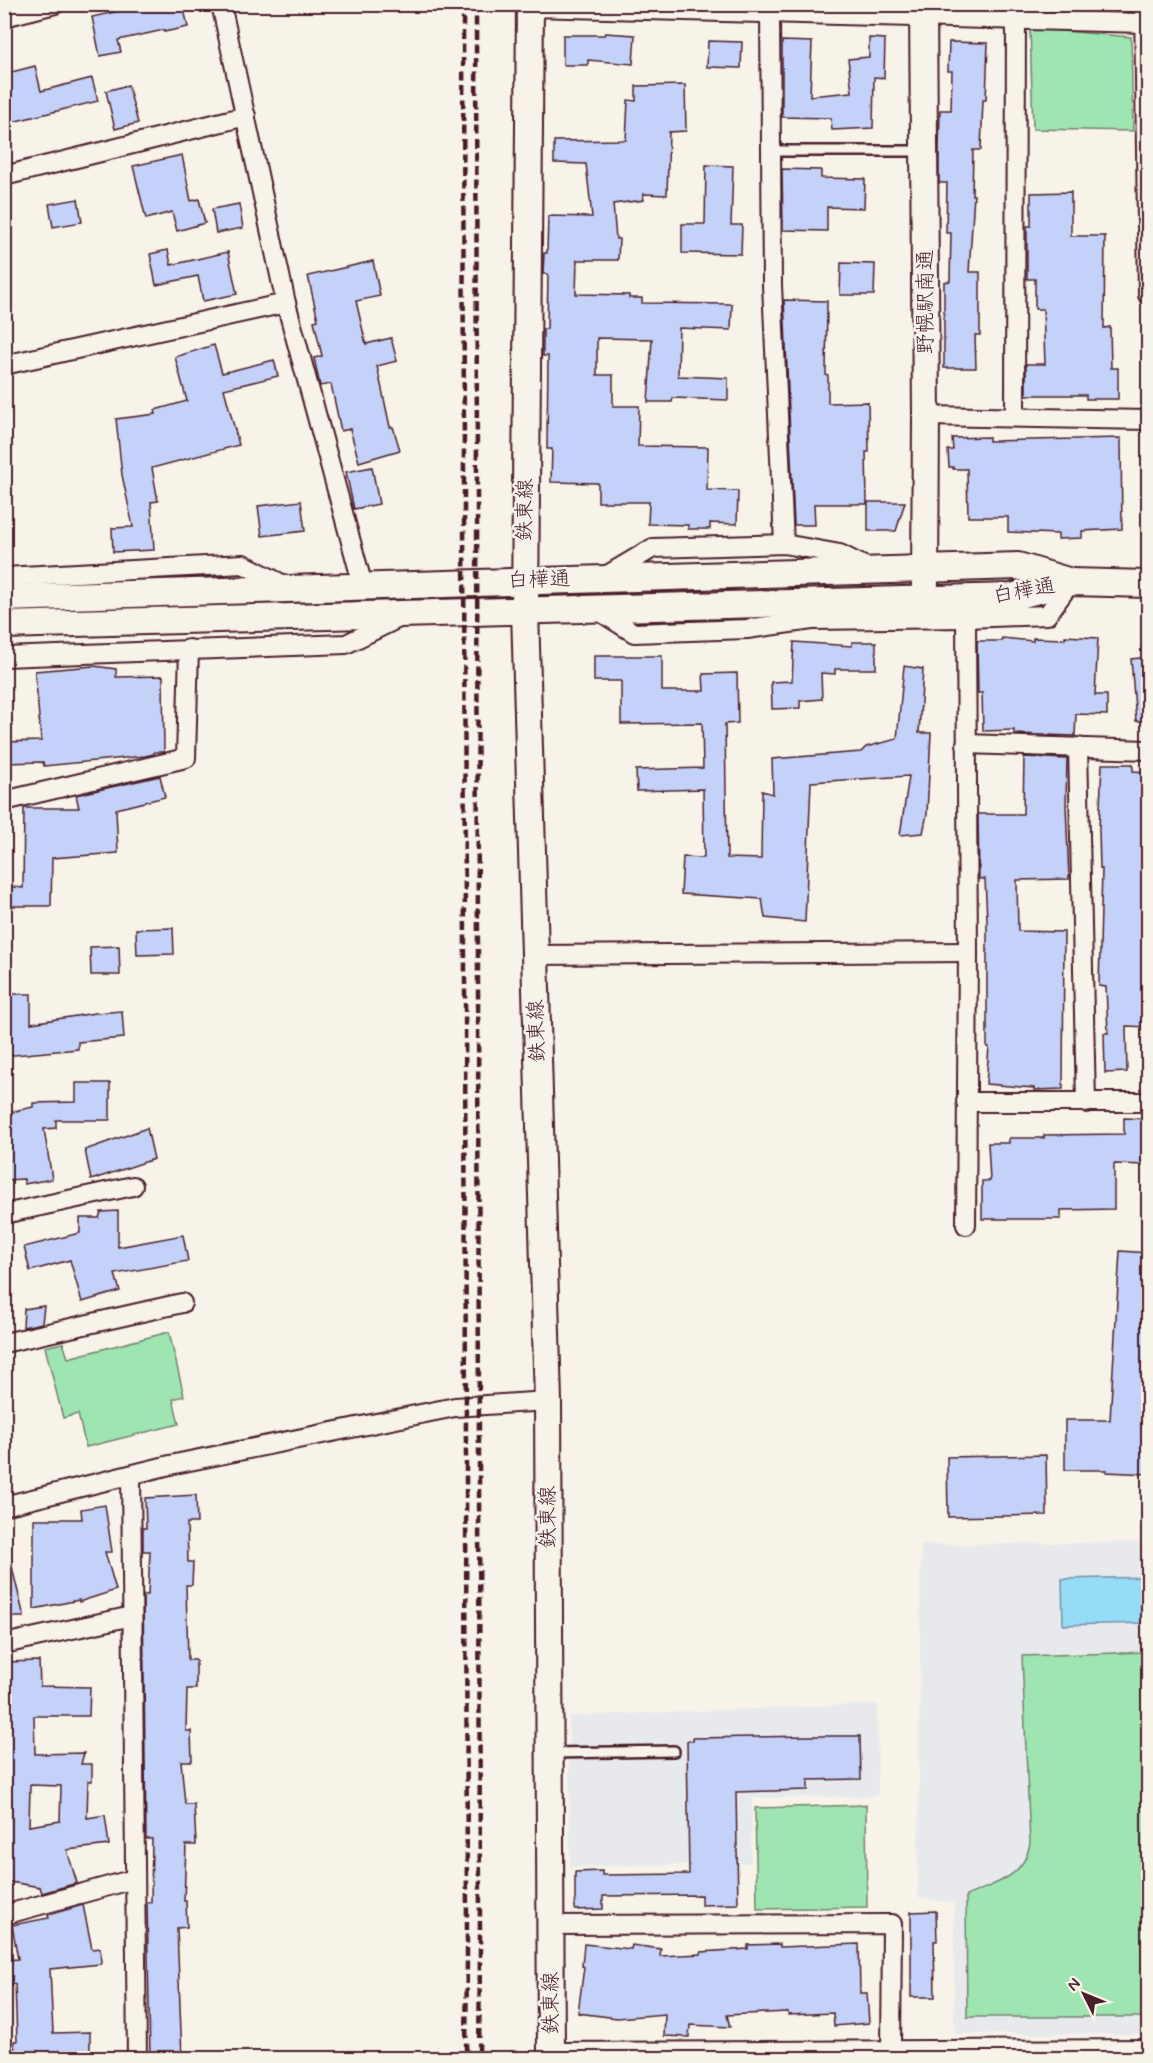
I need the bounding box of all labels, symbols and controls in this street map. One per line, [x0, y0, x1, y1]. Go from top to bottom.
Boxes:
street label: 野幌駅南通 [912, 250, 940, 355]
street label: 鉄東線 [510, 478, 540, 542]
street label: 白樺通 [507, 565, 571, 595]
street label: 白樺通 [991, 572, 1057, 610]
street label: 鉄東線 [522, 999, 552, 1063]
street label: 鉄東線 [534, 1486, 562, 1549]
north arrow [1054, 1964, 1114, 2024]
street label: 鉄東線 [537, 1972, 565, 2035]
text: N [1063, 1974, 1085, 1996]

